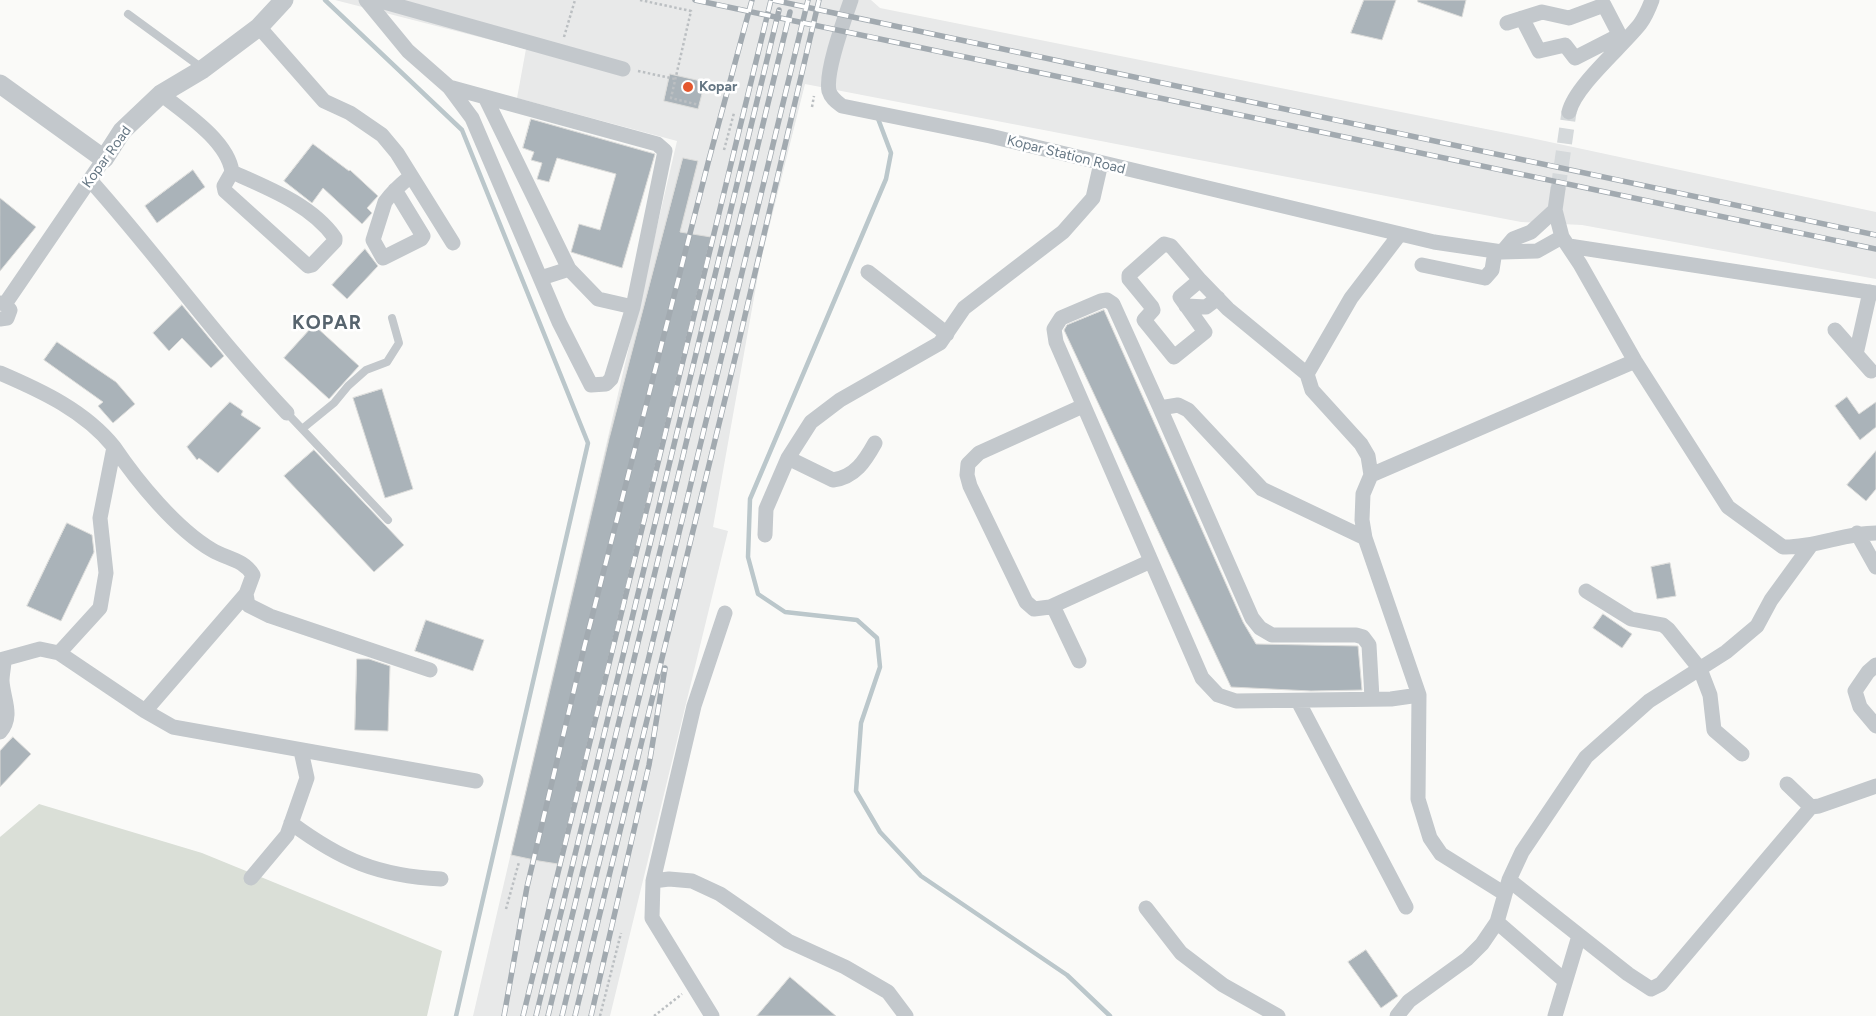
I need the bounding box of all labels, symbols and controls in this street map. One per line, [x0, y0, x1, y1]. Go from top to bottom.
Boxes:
place label: Kopar [699, 79, 737, 95]
marker: Kopar [681, 80, 695, 94]
street label: Kopar Road [79, 123, 135, 191]
street label: Kopar Station Road [1005, 132, 1127, 178]
district label: KOPAR [291, 312, 363, 334]

